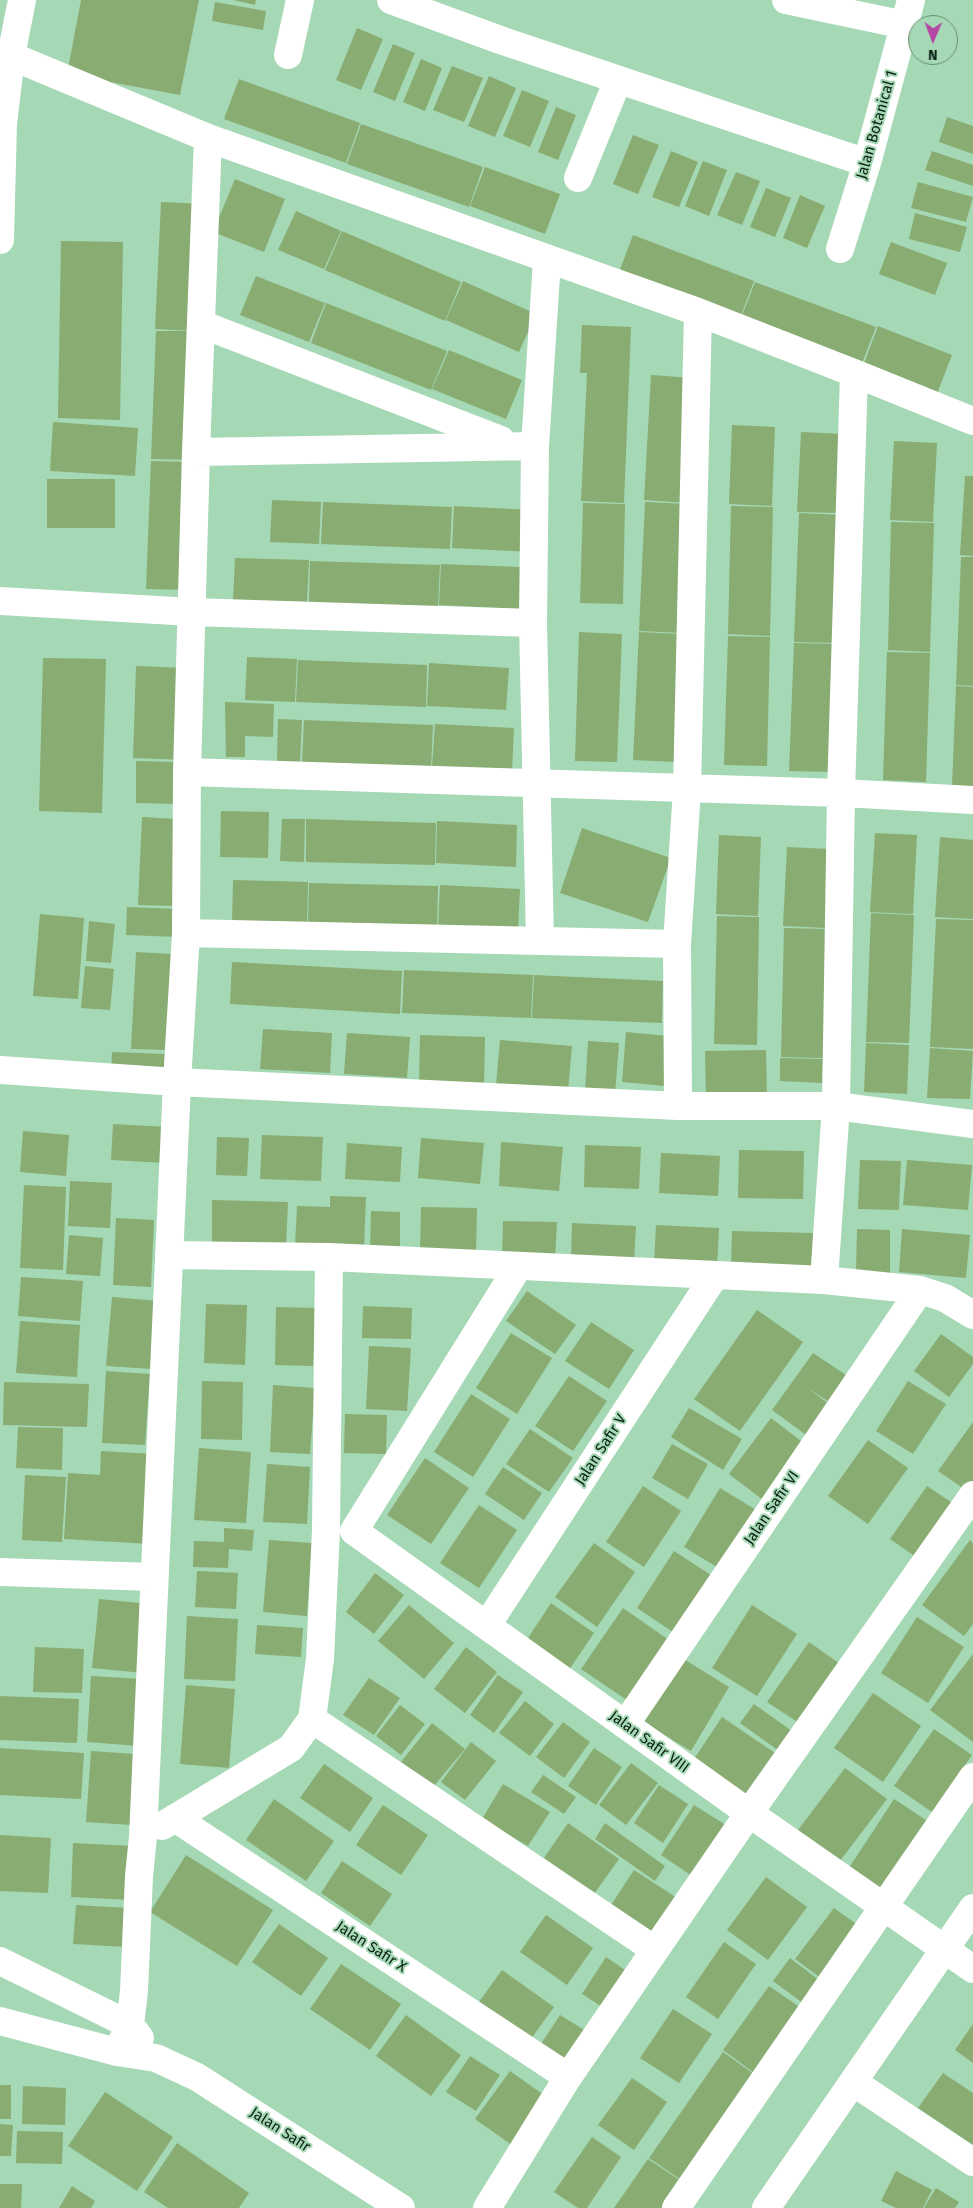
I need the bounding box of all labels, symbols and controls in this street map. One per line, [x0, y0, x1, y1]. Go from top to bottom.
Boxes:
north arrow [908, 15, 958, 65]
text: N [928, 46, 938, 63]
street label: Jalan Botanical 1 [853, 69, 901, 181]
street label: Jalan Safir V [571, 1411, 631, 1489]
street label: Jalan Safir VI [741, 1468, 803, 1548]
street label: Jalan Safir VIII [606, 1707, 692, 1777]
street label: Jalan Safir X [332, 1917, 410, 1977]
street label: Jalan Safir [246, 2104, 314, 2156]

